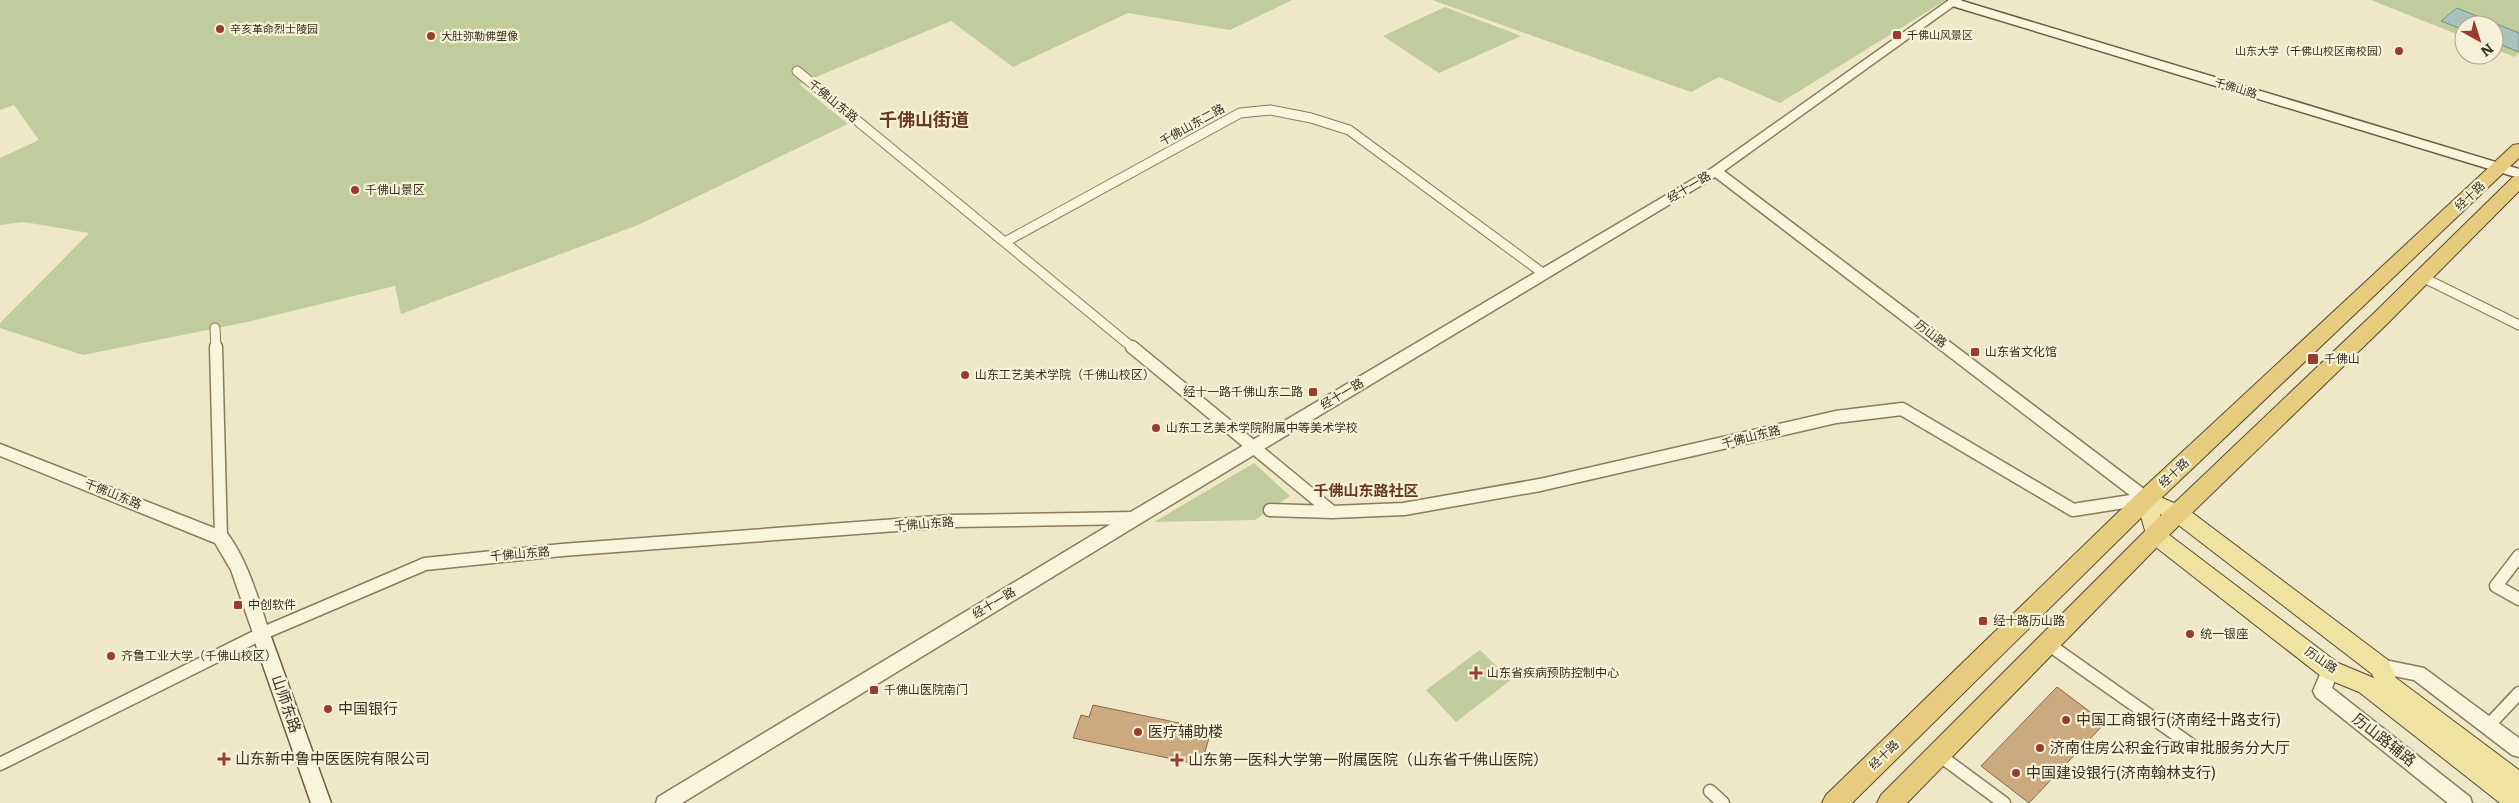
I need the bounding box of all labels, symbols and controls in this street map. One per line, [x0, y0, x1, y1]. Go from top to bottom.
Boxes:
north arrow [2454, 15, 2504, 65]
place label: 辛亥革命烈士陵园 [230, 20, 318, 36]
marker: 辛亥革命烈士陵园 [214, 23, 226, 35]
place label: 千佛山风景区 [1907, 26, 1973, 42]
place label: 大肚弥勒佛塑像 [441, 27, 518, 43]
marker: 千佛山风景区 [1891, 29, 1903, 41]
marker: 大肚弥勒佛塑像 [425, 30, 437, 42]
text: N [2477, 39, 2499, 63]
place label: 山东大学（千佛山校区南校园） [2235, 42, 2389, 58]
marker: 山东大学（千佛山校区南校园） [2393, 45, 2405, 57]
street label: 千佛山路 [2213, 73, 2260, 101]
street label: 千佛山东路 [805, 74, 863, 126]
street label: 千佛山东二路 [1156, 99, 1227, 149]
district label: 千佛山街道 [879, 105, 969, 132]
street label: 经十一路 [1663, 166, 1714, 206]
street label: 经十路 [2450, 176, 2489, 214]
place label: 千佛山景区 [365, 180, 425, 198]
marker: 千佛山景区 [349, 184, 361, 196]
street label: 历山路 [1912, 315, 1951, 351]
place label: 山东省文化馆 [1985, 342, 2057, 360]
marker: 山东省文化馆 [1969, 346, 1981, 358]
place label: 千佛山 [2324, 349, 2360, 367]
marker: 千佛山 [2306, 352, 2320, 366]
place label: 山东工艺美术学院（千佛山校区） [975, 365, 1155, 383]
marker: 山东工艺美术学院（千佛山校区） [959, 369, 971, 381]
street label: 经十一路 [1316, 373, 1367, 413]
place label: 经十一路千佛山东二路 [1183, 382, 1303, 400]
marker: 经十一路千佛山东二路 [1307, 386, 1319, 398]
place label: 山东工艺美术学院附属中等美术学校 [1166, 418, 1358, 436]
street label: 千佛山东路 [1719, 420, 1782, 452]
marker: 山东工艺美术学院附属中等美术学校 [1150, 422, 1162, 434]
street label: 经十路 [2154, 453, 2193, 491]
street label: 千佛山东路 [82, 473, 145, 513]
district label: 千佛山东路社区 [1313, 478, 1419, 501]
street label: 千佛山东路 [893, 512, 954, 534]
street label: 千佛山东路 [489, 541, 551, 565]
street label: 经十一路 [968, 582, 1019, 622]
place label: 中创软件 [248, 595, 296, 613]
marker: 中创软件 [232, 599, 244, 611]
place label: 经十路历山路 [1993, 611, 2065, 629]
marker: 经十路历山路 [1977, 615, 1989, 627]
place label: 统一银座 [2200, 624, 2248, 642]
marker: 统一银座 [2184, 628, 2196, 640]
street label: 历山路 [2302, 642, 2342, 677]
place label: 齐鲁工业大学（千佛山校区） [121, 646, 277, 664]
marker: 齐鲁工业大学（千佛山校区） [105, 650, 117, 662]
place label: 山东省疾病预防控制中心 [1487, 663, 1619, 681]
marker: 山东省疾病预防控制中心 [1469, 666, 1483, 680]
street label: 山师东路 [267, 671, 308, 736]
place label: 千佛山医院南门 [884, 680, 968, 698]
marker: 千佛山医院南门 [868, 684, 880, 696]
place label: 中国银行 [338, 696, 398, 719]
marker: 中国银行 [322, 703, 334, 715]
place label: 中国工商银行(济南经十路支行) [2076, 707, 2281, 730]
street label: 历山路辅路 [2348, 707, 2422, 771]
marker: 中国工商银行(济南经十路支行) [2060, 714, 2072, 726]
place label: 医疗辅助楼 [1148, 719, 1223, 742]
marker: 医疗辅助楼 [1132, 726, 1144, 738]
street label: 经十路 [1864, 735, 1903, 773]
place label: 济南住房公积金行政审批服务分大厅 [2050, 735, 2290, 758]
marker: 济南住房公积金行政审批服务分大厅 [2034, 742, 2046, 754]
place label: 山东新中鲁中医医院有限公司 [235, 746, 430, 769]
place label: 山东第一医科大学第一附属医院（山东省千佛山医院） [1188, 747, 1548, 770]
marker: 山东新中鲁中医医院有限公司 [217, 752, 231, 766]
marker: 山东第一医科大学第一附属医院（山东省千佛山医院） [1170, 753, 1184, 767]
place label: 中国建设银行(济南翰林支行) [2026, 760, 2216, 783]
marker: 中国建设银行(济南翰林支行) [2010, 767, 2022, 779]

